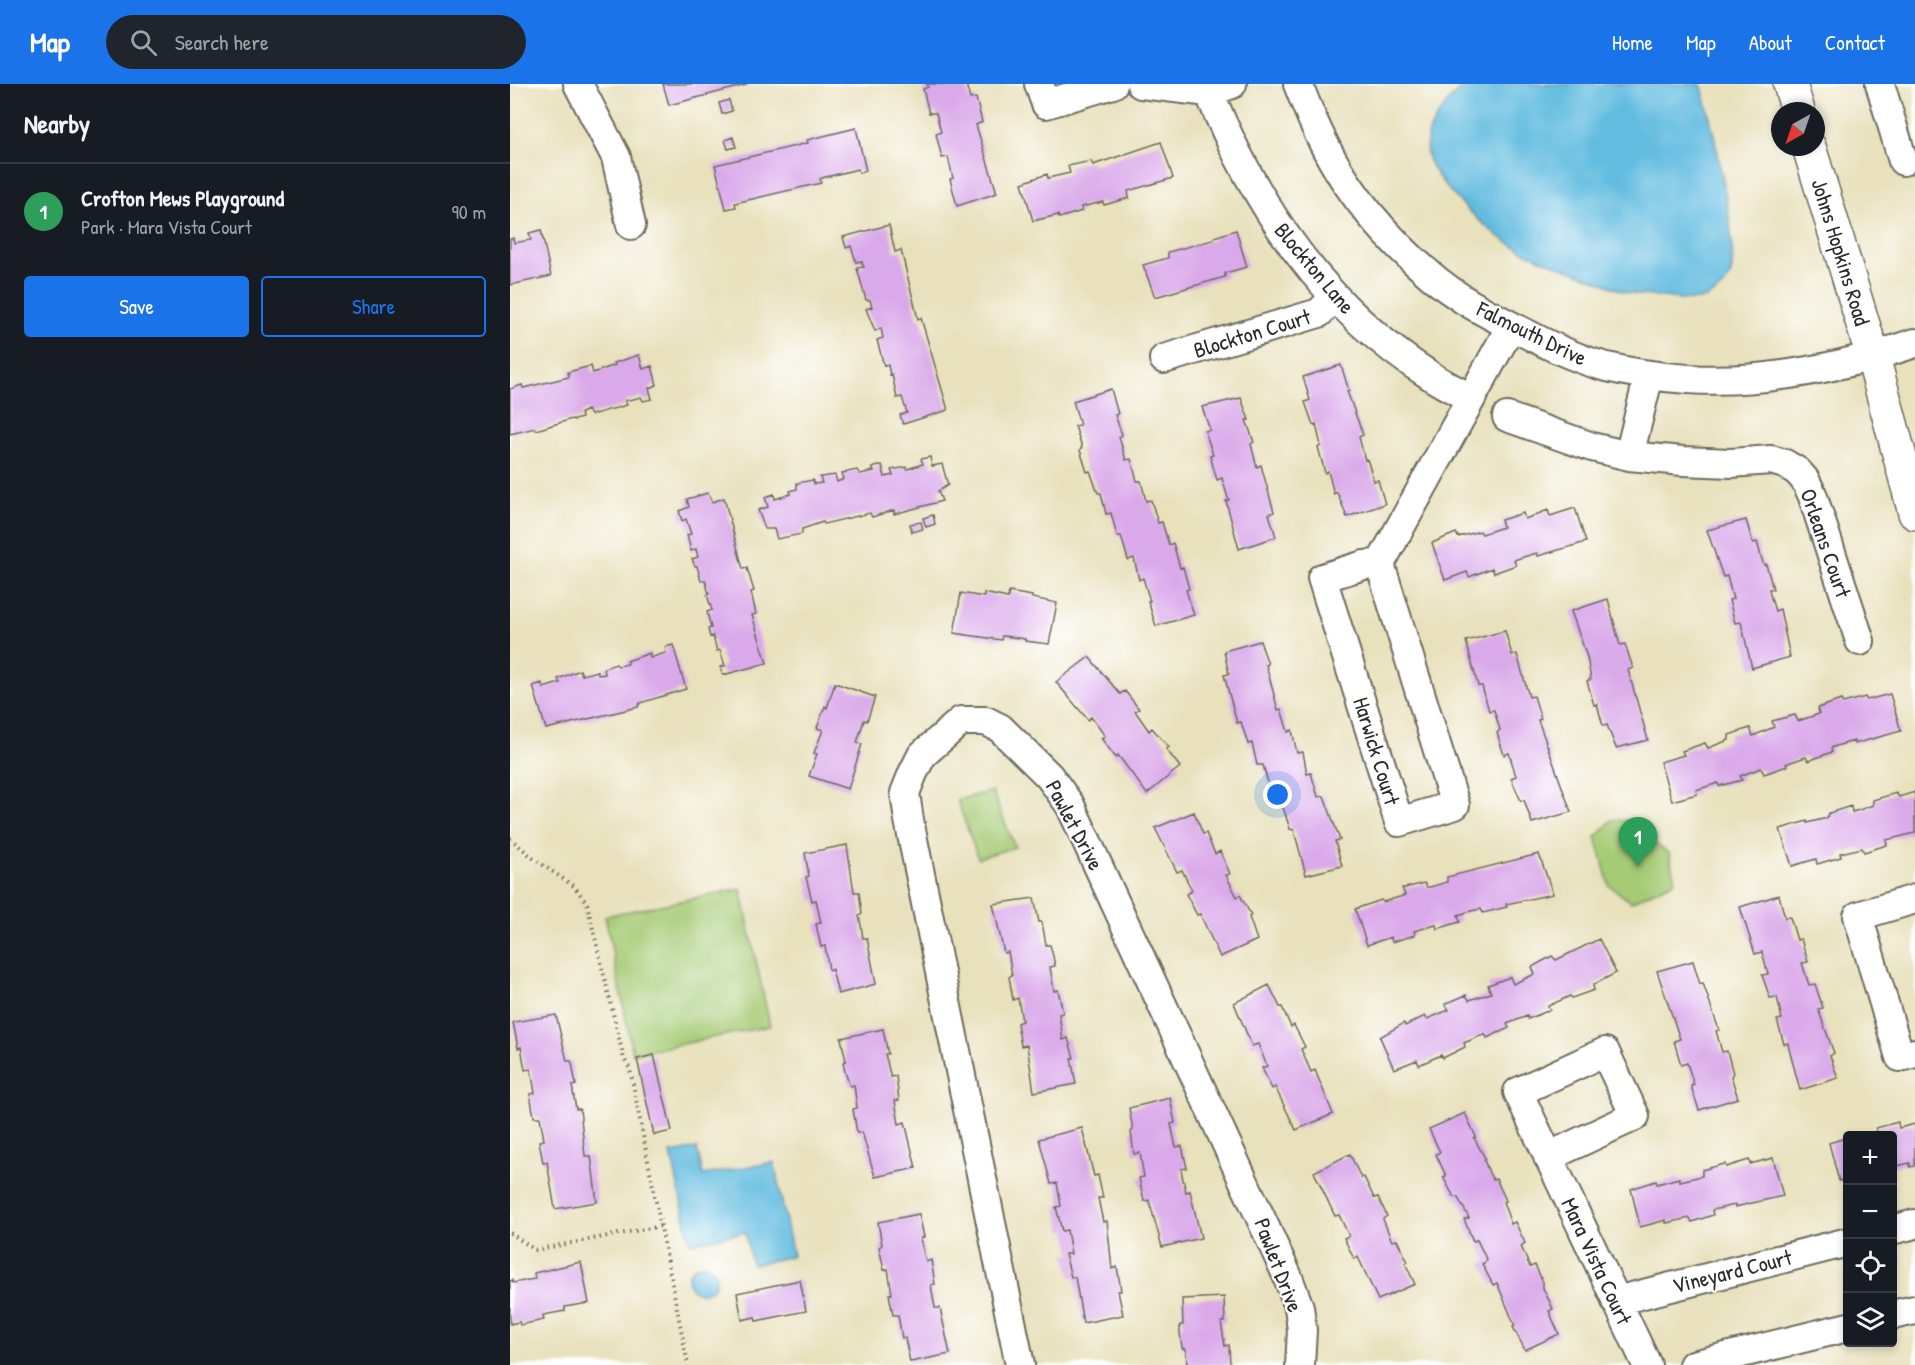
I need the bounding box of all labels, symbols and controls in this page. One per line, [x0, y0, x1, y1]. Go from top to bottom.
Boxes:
search box [106, 15, 526, 69]
text: Map [30, 23, 70, 61]
icon: search [127, 26, 160, 59]
text: Search here [175, 27, 269, 57]
text: Home [1612, 28, 1653, 57]
text: Map [1686, 28, 1716, 57]
text: About [1749, 28, 1792, 57]
text: Contact [1825, 28, 1885, 57]
north arrow [1771, 102, 1825, 156]
text: Nearby [24, 106, 90, 141]
street label: Johns Hopkins Road [1804, 175, 1878, 329]
text: Crofton Mews Playground [81, 183, 284, 213]
text: 1 [40, 198, 47, 225]
text: 90 m [452, 198, 486, 225]
text: Park · Mara Vista Court [81, 213, 252, 240]
street label: Blockton Lane [1268, 216, 1362, 320]
button: Save [24, 276, 249, 337]
button: Share [261, 276, 486, 337]
street label: Falmouth Drive [1471, 293, 1592, 373]
street label: Blockton Court [1190, 301, 1315, 365]
street label: Orleans Court [1793, 485, 1859, 602]
street label: Harwick Court [1346, 694, 1408, 809]
street label: Pawlet Drive [1039, 775, 1111, 876]
your location [1263, 780, 1292, 809]
pin: 1 [1618, 818, 1658, 867]
map controls [1843, 1131, 1897, 1347]
button: + [1843, 1131, 1897, 1185]
button: − [1843, 1185, 1897, 1239]
street label: Mara Vista Court [1555, 1193, 1640, 1330]
street label: Pawlet Drive [1247, 1214, 1311, 1316]
button: locate [1843, 1239, 1897, 1293]
street label: Vineyard Court [1669, 1242, 1795, 1300]
button: layers [1843, 1293, 1897, 1347]

